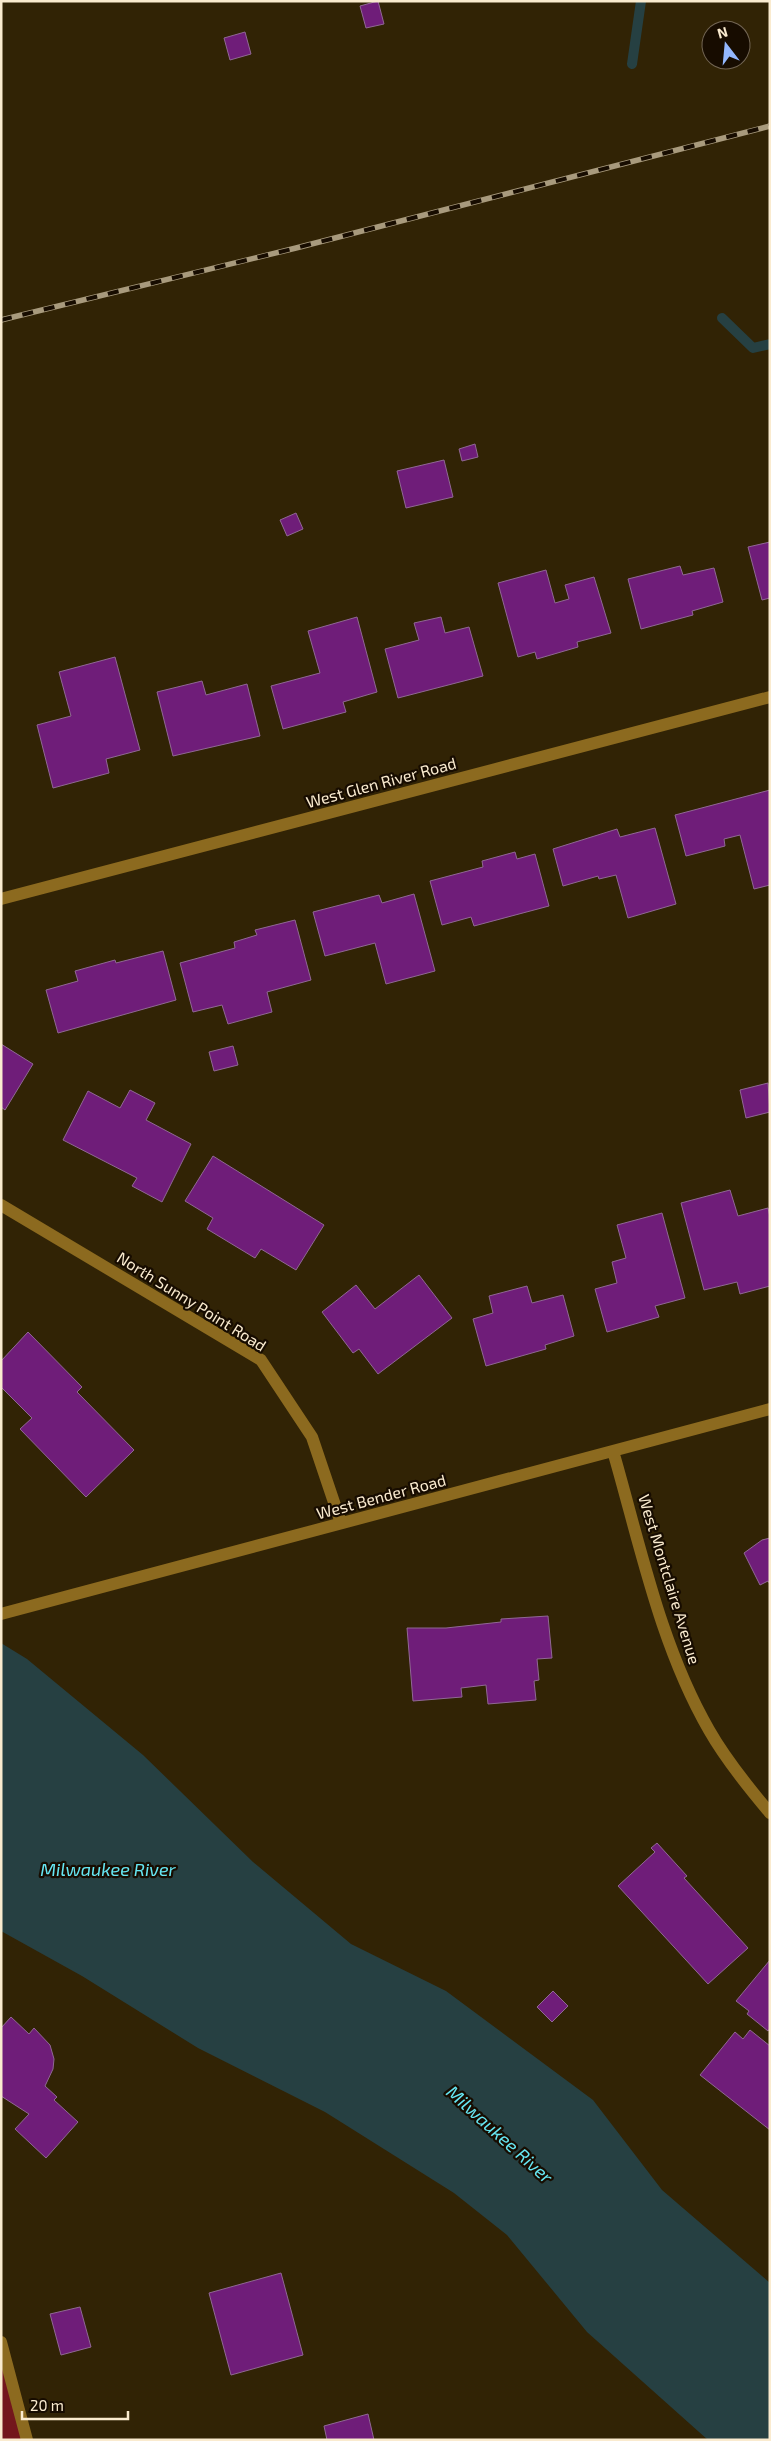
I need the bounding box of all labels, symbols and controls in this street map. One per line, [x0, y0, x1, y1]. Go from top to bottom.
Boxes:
north arrow [701, 20, 751, 70]
text: N [715, 22, 729, 42]
street label: West Glen River Road [304, 753, 458, 811]
street label: North Sunny Point Road [114, 1247, 270, 1355]
street label: West Bender Road [314, 1470, 448, 1522]
street label: West Montclaire Avenue [635, 1492, 705, 1666]
water label: Milwaukee River [40, 1858, 177, 1880]
water label: Milwaukee River [442, 2080, 558, 2188]
scale bar [22, 2388, 129, 2420]
text: 20 m [30, 2396, 64, 2414]

